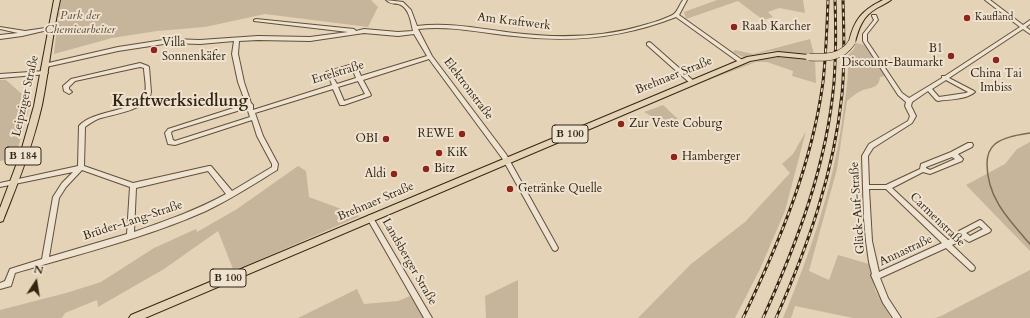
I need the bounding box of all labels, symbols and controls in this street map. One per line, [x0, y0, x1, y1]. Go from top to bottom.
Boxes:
park label: Park der Chemiearbeiter [45, 9, 115, 37]
street label: Am Kraftwerk [477, 10, 551, 34]
place label: Kaufland [975, 12, 1013, 24]
marker: Kaufland [962, 13, 972, 23]
place label: Raab Karcher [742, 20, 811, 34]
marker: Raab Karcher [729, 22, 739, 32]
place label: Villa Sonnenkäfer [162, 36, 226, 64]
place label: B1 Discount-Baumarkt [842, 42, 943, 70]
marker: Villa Sonnenkäfer [149, 45, 159, 55]
marker: B1 Discount-Baumarkt [946, 51, 956, 61]
street label: Leipziger Straße [10, 54, 42, 138]
street label: Brehnaer Straße [633, 54, 715, 98]
street label: Elektronstraße [440, 55, 496, 123]
marker: China Tai Imbiss [991, 55, 1001, 65]
street label: Ertelstraße [310, 58, 366, 88]
place label: China Tai Imbiss [970, 67, 1022, 95]
district label: Kraftwerksiedlung [112, 92, 248, 112]
place label: Zur Veste Coburg [629, 117, 722, 131]
marker: Zur Veste Coburg [616, 119, 626, 129]
road number: B 100 [552, 125, 588, 143]
place label: REWE [418, 127, 454, 141]
marker: REWE [457, 129, 467, 139]
place label: OBI [355, 132, 378, 146]
marker: OBI [381, 134, 391, 144]
place label: KiK [447, 146, 468, 160]
road number: B 184 [5, 147, 41, 165]
marker: KiK [434, 148, 444, 158]
place label: Hamberger [682, 150, 740, 164]
marker: Hamberger [669, 152, 679, 162]
street label: Glück-Auf-Straße [848, 161, 868, 255]
place label: Bitz [434, 162, 455, 176]
marker: Bitz [421, 164, 431, 174]
place label: Aldi [365, 167, 386, 181]
marker: Aldi [389, 169, 399, 179]
street label: Brehnaer Straße [336, 179, 416, 225]
place label: Getränke Quelle [518, 182, 602, 196]
marker: Getränke Quelle [505, 184, 515, 194]
street label: Carmenstraße [906, 190, 968, 250]
street label: Brüder-Lang-Straße [81, 198, 185, 244]
street label: Landsberger Straße [378, 216, 440, 308]
street label: Annastraße [877, 232, 935, 270]
text: N [32, 261, 45, 278]
north arrow [16, 262, 56, 302]
road number: B 100 [210, 269, 246, 287]

